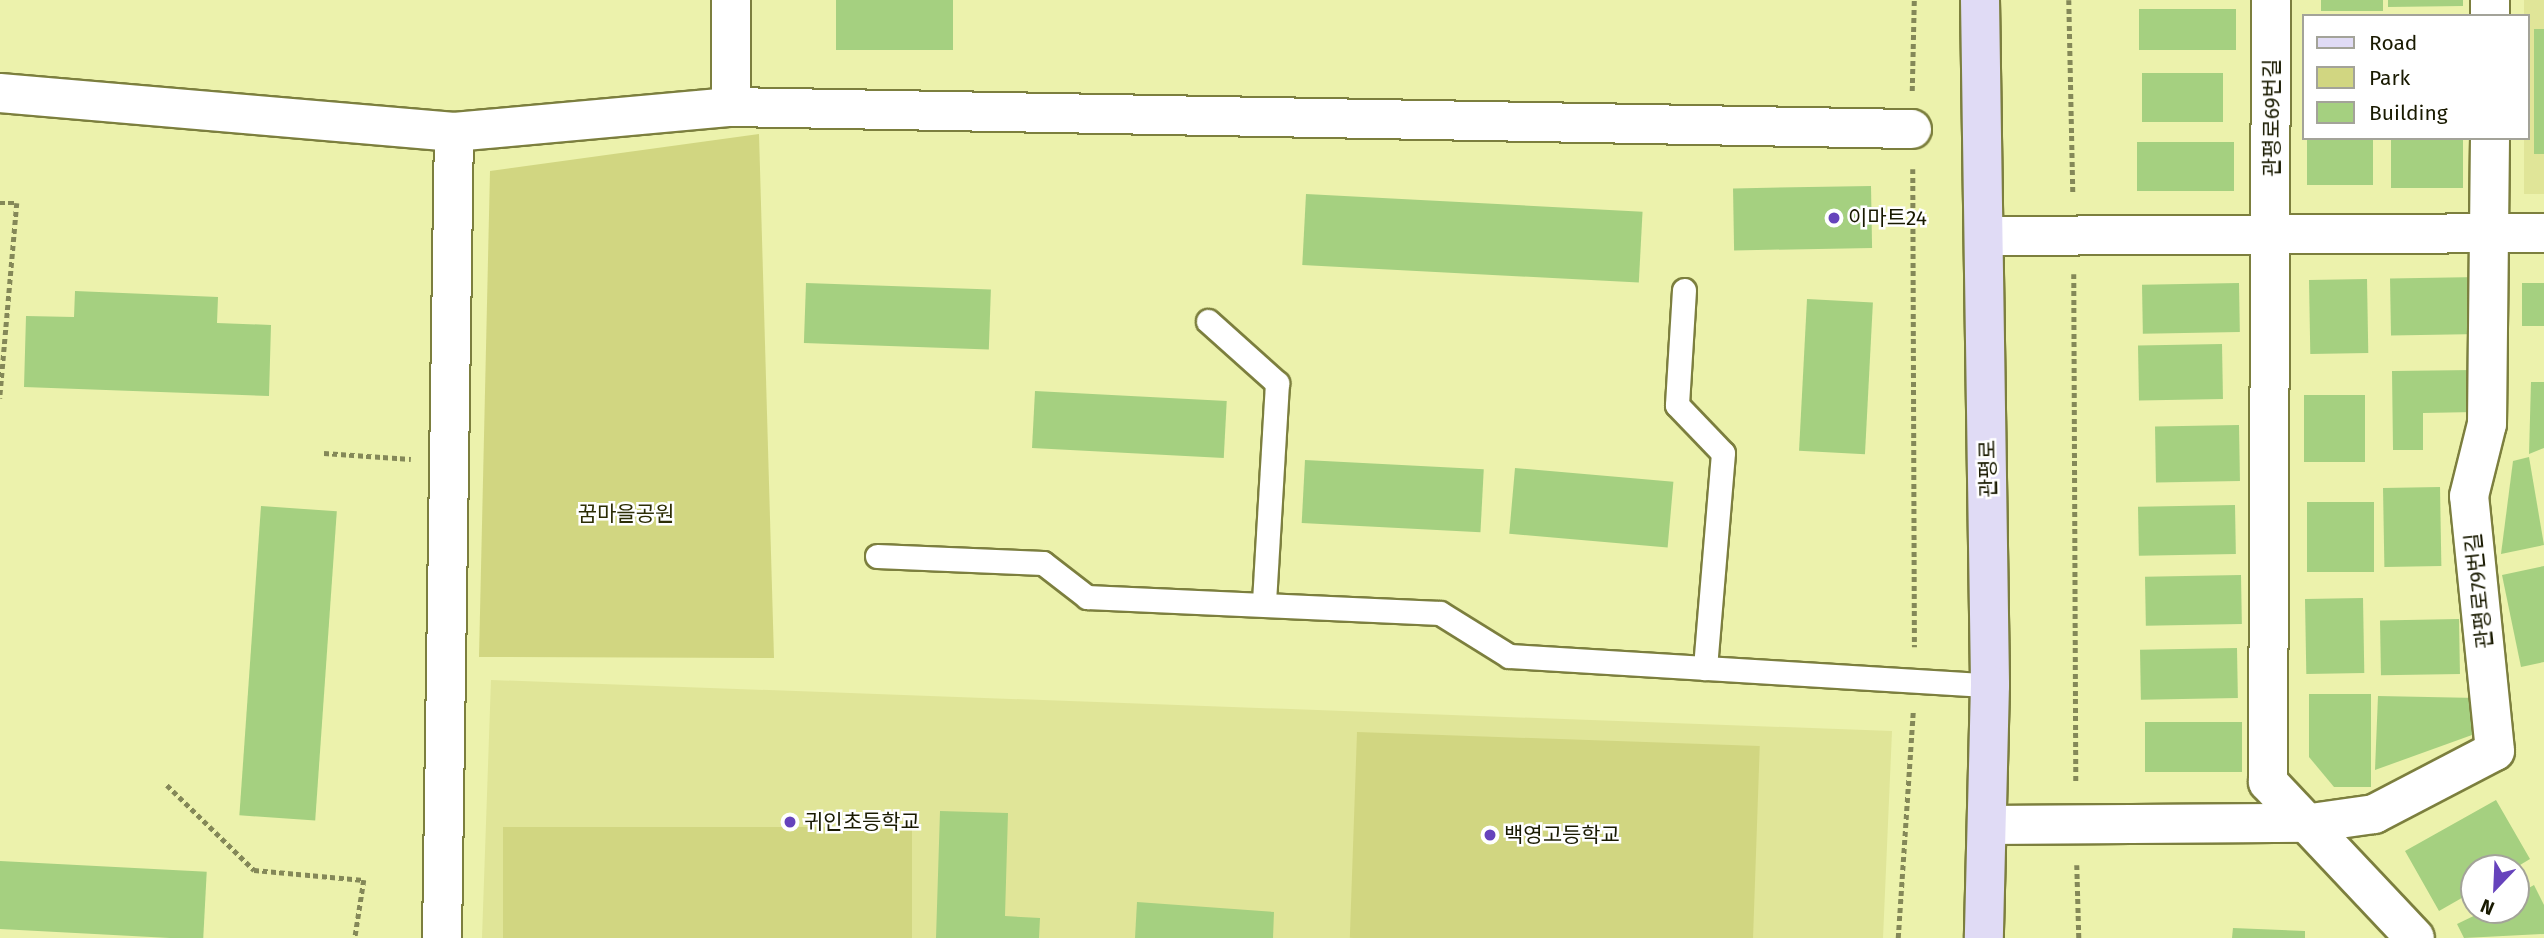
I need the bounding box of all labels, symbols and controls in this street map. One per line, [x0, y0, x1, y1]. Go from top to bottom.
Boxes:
legend [2302, 14, 2530, 140]
text: Road [2369, 30, 2417, 56]
street label: 관평로69번길 [2259, 59, 2285, 177]
text: Park [2369, 65, 2410, 91]
text: Building [2369, 100, 2448, 126]
place label: 이마트24 [1848, 205, 1927, 231]
marker: 이마트24 [1826, 210, 1842, 226]
street label: 관평로 [1975, 440, 2001, 498]
park label: 꿈마을공원 [578, 501, 674, 527]
street label: 관평로79번길 [2460, 532, 2498, 650]
place label: 귀인초등학교 [804, 809, 920, 835]
marker: 귀인초등학교 [782, 814, 798, 830]
place label: 백영고등학교 [1504, 822, 1620, 848]
marker: 백영고등학교 [1482, 827, 1498, 843]
north arrow [2460, 854, 2530, 924]
text: N [2477, 894, 2498, 920]

